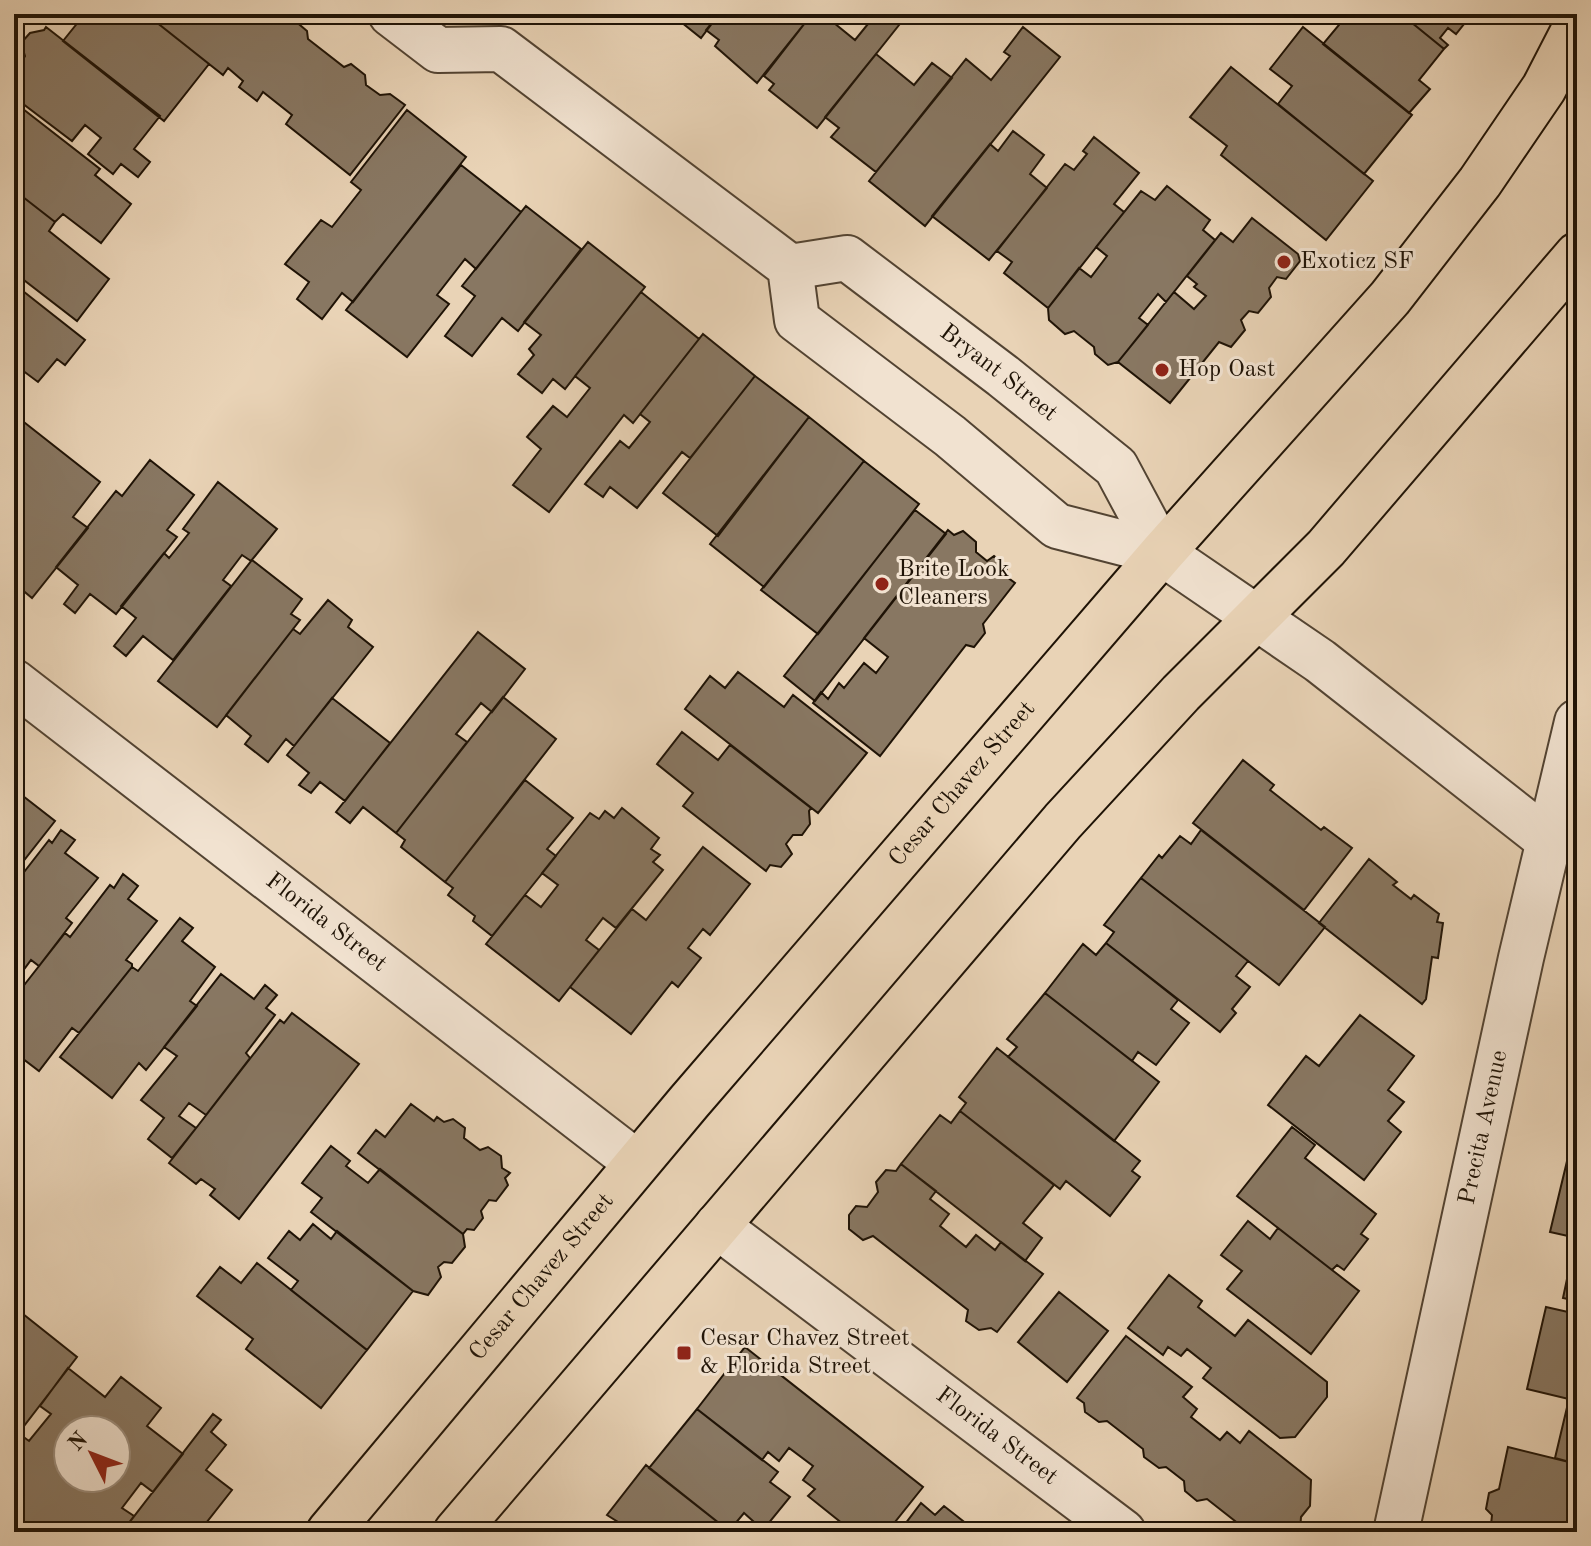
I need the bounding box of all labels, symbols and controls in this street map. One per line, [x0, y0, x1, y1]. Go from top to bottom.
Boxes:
place label: Exoticz SF [1300, 250, 1414, 274]
marker: Exoticz SF [1275, 253, 1293, 271]
street label: Bryant Street [935, 320, 1062, 427]
place label: Hop Oast [1178, 358, 1275, 382]
marker: Hop Oast [1153, 361, 1171, 379]
place label: Brite Look Cleaners [898, 558, 1009, 610]
marker: Brite Look Cleaners [873, 575, 891, 593]
street label: Cesar Chavez Street [885, 697, 1040, 872]
street label: Florida Street [261, 869, 391, 977]
street label: Precita Avenue [1456, 1048, 1513, 1207]
street label: Cesar Chavez Street [466, 1189, 619, 1366]
place label: Cesar Chavez Street & Florida Street [700, 1327, 910, 1379]
marker: Cesar Chavez Street & Florida Street [675, 1344, 693, 1362]
street label: Florida Street [931, 1383, 1062, 1490]
north arrow [52, 1414, 132, 1494]
text: N [65, 1428, 93, 1456]

